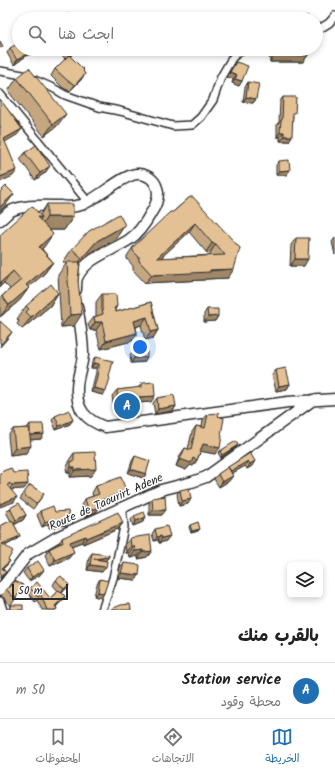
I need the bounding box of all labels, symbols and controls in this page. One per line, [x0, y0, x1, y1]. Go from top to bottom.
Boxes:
search box [12, 12, 323, 56]
icon: search [26, 23, 48, 45]
text: ابحث هنا [58, 23, 114, 47]
your location [130, 337, 150, 357]
pin: A [114, 391, 140, 421]
street label: Route de Taourirt Adene [46, 468, 167, 536]
map controls [287, 562, 323, 598]
button: layers [287, 562, 323, 598]
scale bar [12, 582, 68, 601]
text: 50 m [18, 582, 43, 600]
text: بالقرب منك [238, 623, 319, 650]
text: Station service [182, 668, 281, 692]
text: 50 m [16, 680, 45, 701]
text: A [302, 680, 310, 701]
text: محطة وقود [221, 692, 281, 713]
tab: المحفوظات [36, 726, 81, 768]
tab: الاتجاهات [152, 726, 194, 768]
tab: الخريطة [265, 726, 300, 768]

